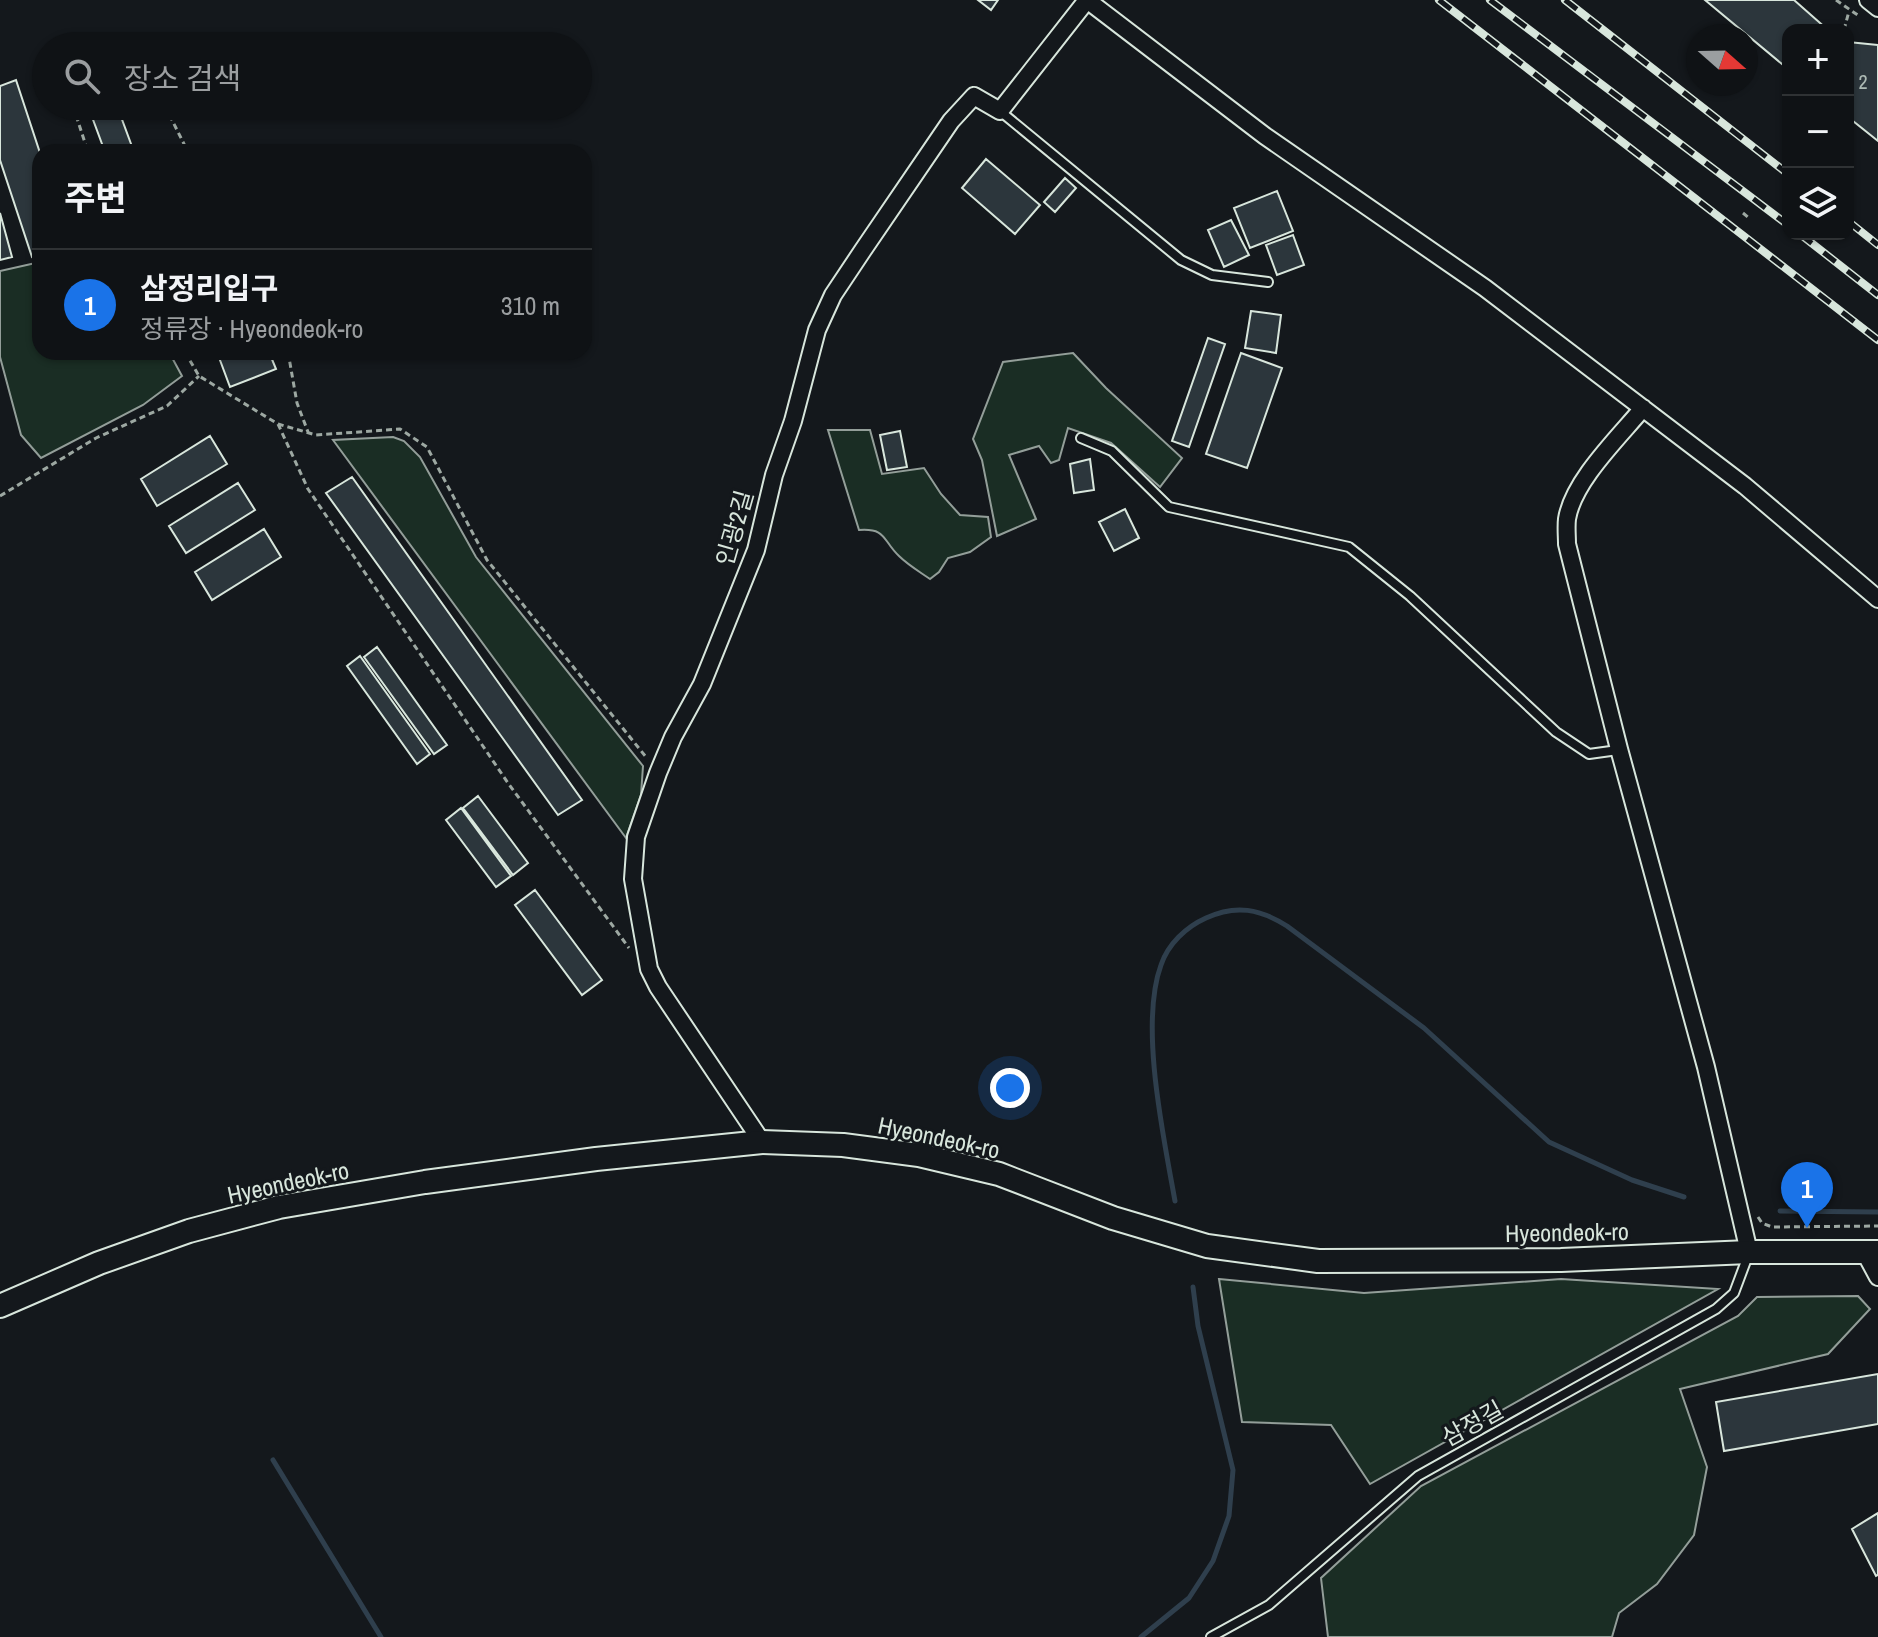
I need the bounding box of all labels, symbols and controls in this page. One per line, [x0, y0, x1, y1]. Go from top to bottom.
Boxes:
north arrow [1686, 24, 1758, 96]
map controls [1782, 24, 1854, 240]
button: + [1782, 24, 1854, 96]
search box [32, 32, 592, 120]
icon: search [60, 54, 104, 98]
text: 장소 검색 [124, 58, 241, 98]
house number: 2 [1858, 68, 1868, 95]
button: − [1782, 96, 1854, 168]
button: layers [1782, 168, 1854, 240]
text: 주변 [64, 175, 127, 221]
text: 삼정리입구 [140, 268, 278, 308]
text: 1 [84, 288, 96, 323]
text: 310 m [501, 288, 560, 323]
text: 정류장 · Hyeondeok-ro [140, 311, 363, 346]
street label: 인광2길 [708, 486, 760, 570]
your location [990, 1068, 1030, 1108]
street label: Hyeondeok-ro [875, 1108, 1003, 1166]
street label: Hyeondeok-ro [224, 1153, 352, 1211]
pin: 1 [1781, 1162, 1833, 1228]
street label: Hyeondeok-ro [1505, 1215, 1629, 1249]
street label: 삼정길 [1435, 1393, 1509, 1453]

